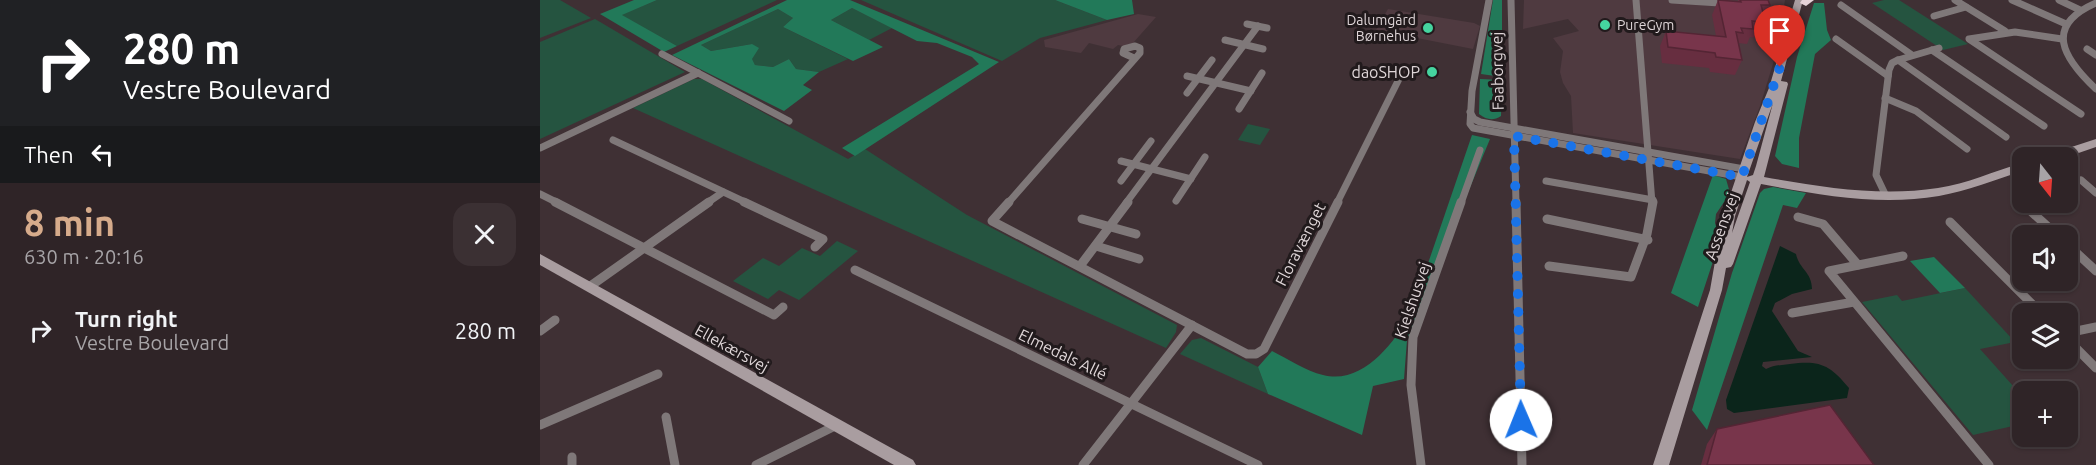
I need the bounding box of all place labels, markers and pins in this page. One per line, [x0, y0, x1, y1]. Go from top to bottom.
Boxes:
pin [1754, 5, 1805, 67]
place label: Dalumgård Børnehus [1346, 12, 1416, 44]
place label: PureGym [1617, 17, 1674, 33]
marker: PureGym [1598, 18, 1612, 32]
marker: Dalumgård Børnehus [1421, 21, 1435, 35]
place label: daoSHOP [1352, 63, 1420, 81]
marker: daoSHOP [1425, 65, 1439, 79]

